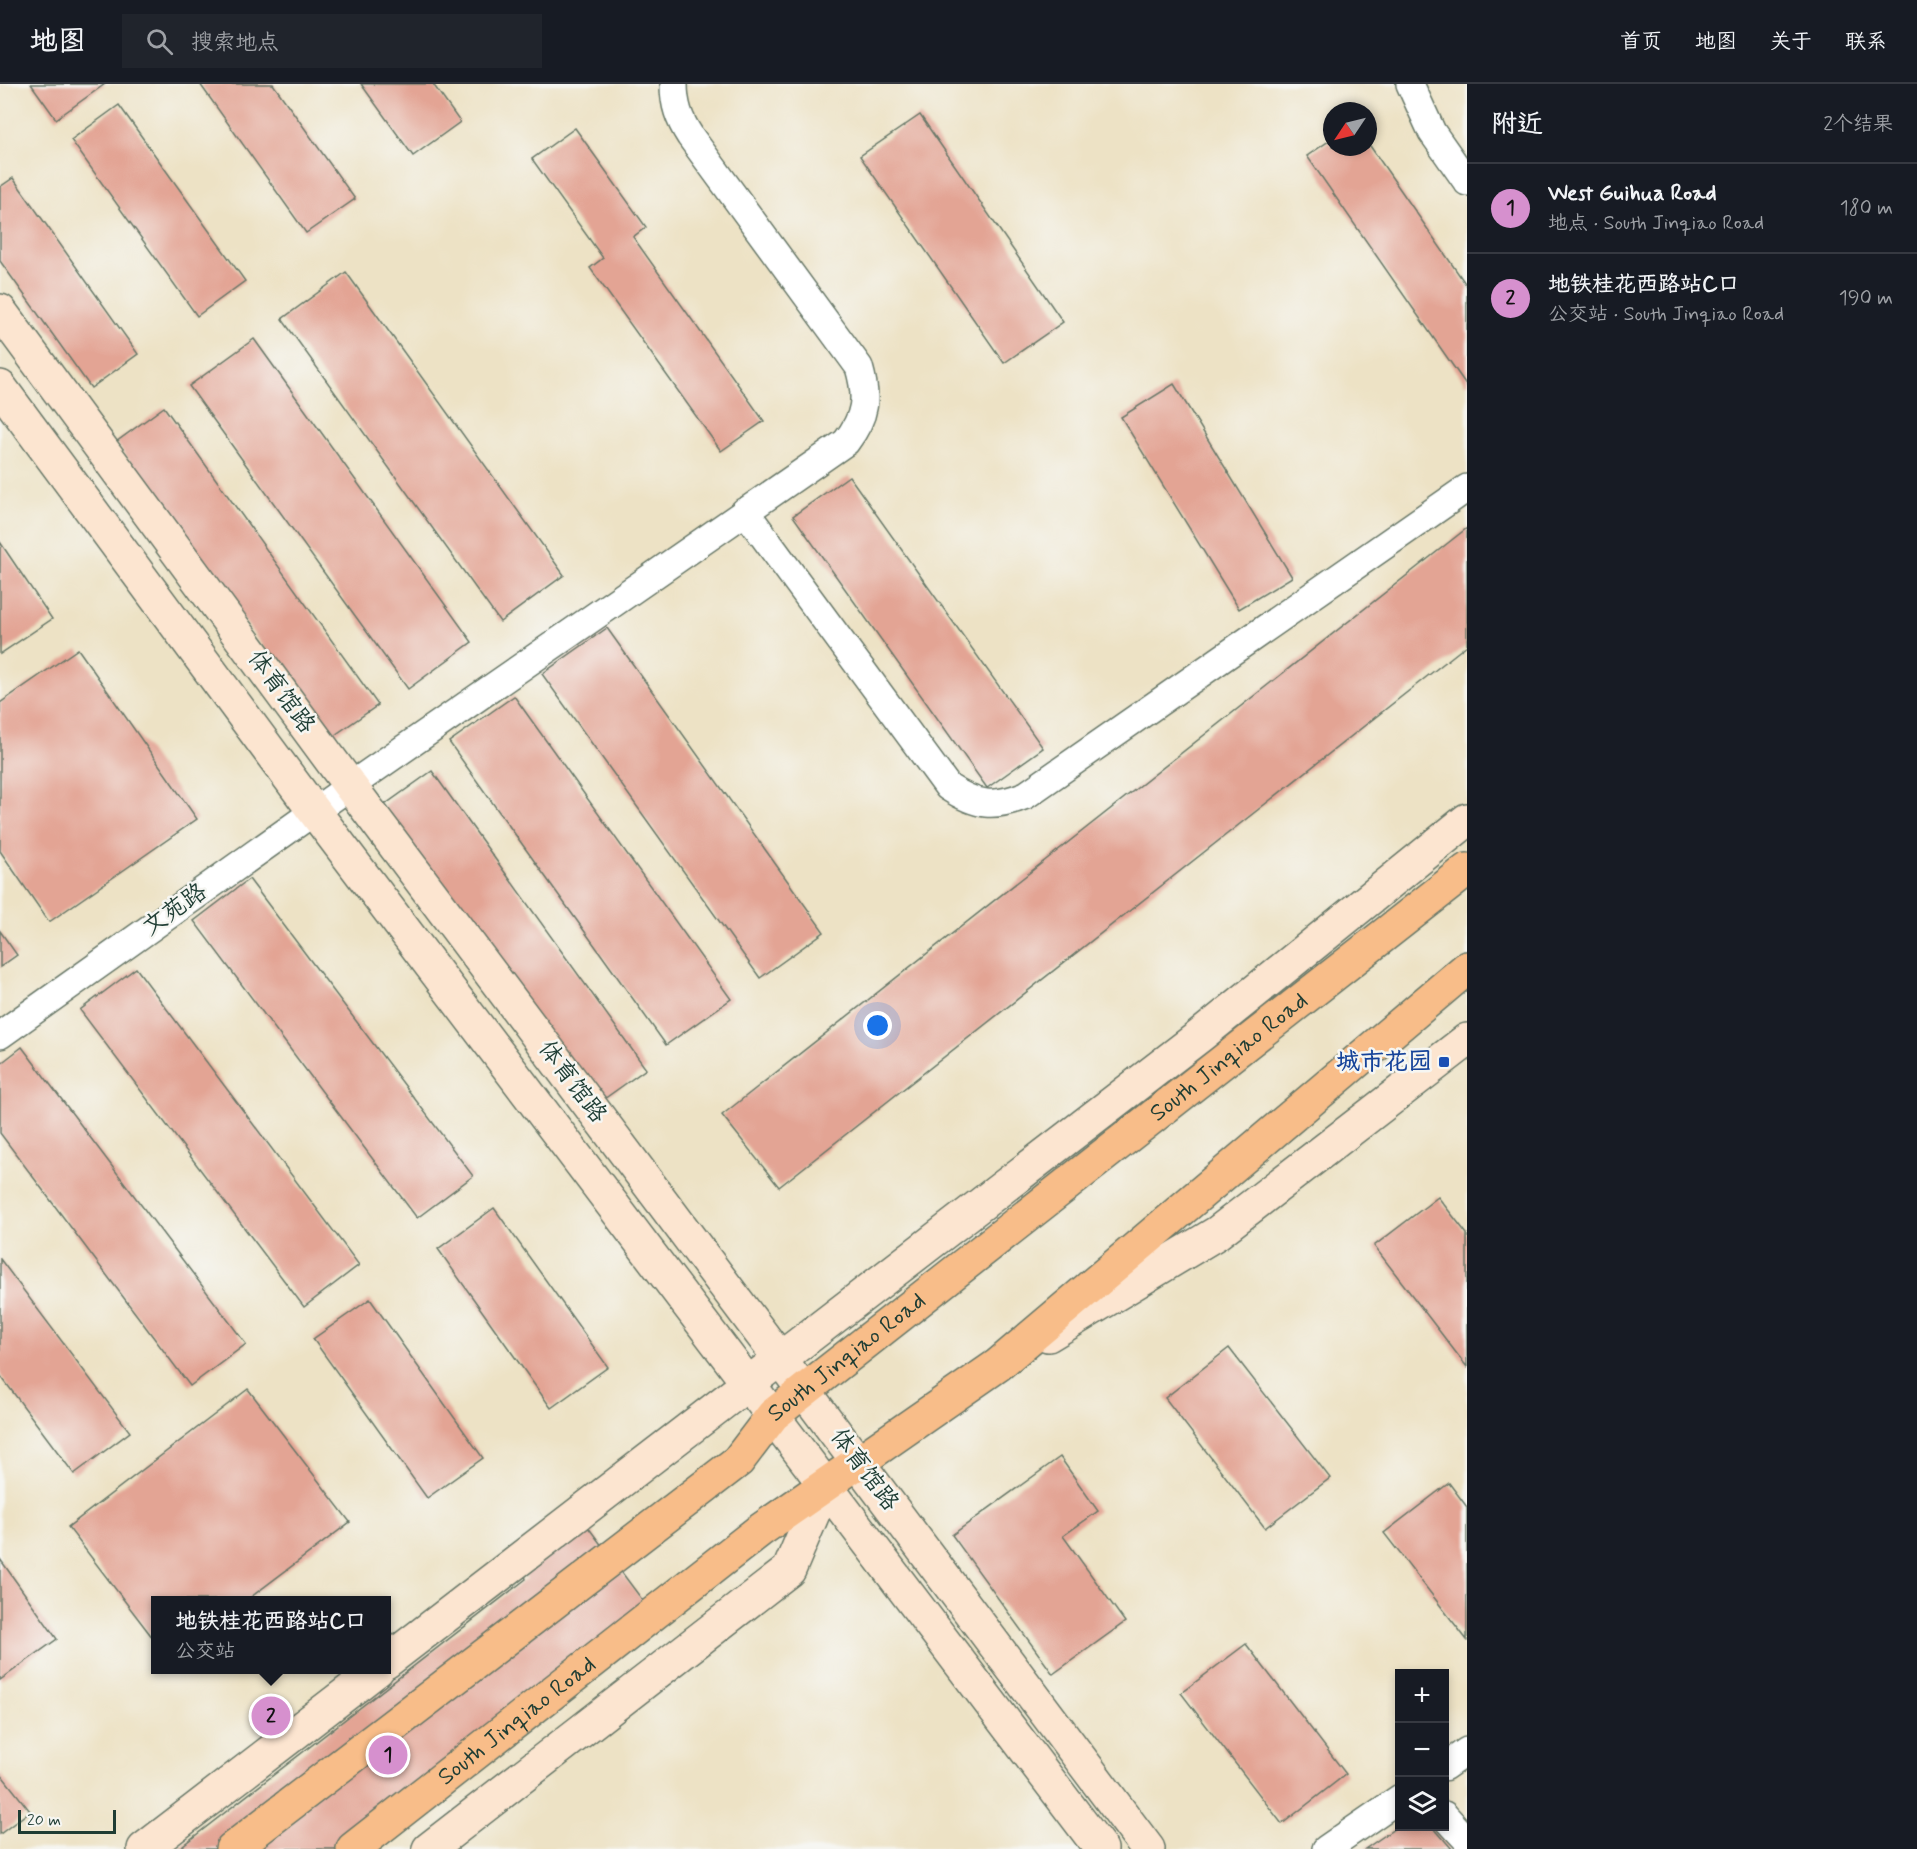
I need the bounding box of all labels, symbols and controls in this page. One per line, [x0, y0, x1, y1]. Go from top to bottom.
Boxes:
search box [122, 14, 542, 68]
text: 地图 [30, 24, 86, 61]
icon: search [143, 25, 176, 58]
text: 首页 [1620, 28, 1662, 56]
text: 地图 [1695, 28, 1737, 56]
text: 关于 [1770, 28, 1812, 56]
text: 联系 [1845, 28, 1887, 56]
text: 搜索地点 [191, 29, 279, 57]
north arrow [1323, 102, 1377, 156]
text: 附近 [1491, 108, 1543, 142]
text: 2个结果 [1823, 111, 1893, 138]
text: West Guihua Road [1548, 180, 1717, 208]
text: 1 [1506, 195, 1515, 222]
text: 180 m [1840, 195, 1893, 222]
text: 地点 · South Jinqiao Road [1548, 210, 1764, 237]
text: 地铁桂花西路站C口 [1548, 271, 1740, 299]
text: 2 [1506, 285, 1515, 312]
text: 190 m [1839, 285, 1893, 312]
text: 公交站 · South Jinqiao Road [1548, 301, 1784, 328]
street label: 体育馆路 [240, 644, 322, 740]
street label: 文苑路 [137, 877, 213, 943]
street label: South Jinqiao Road [1143, 985, 1314, 1129]
your location [863, 1011, 892, 1040]
street label: 体育馆路 [531, 1034, 613, 1130]
place label: 城市花园 [1336, 1047, 1432, 1078]
marker: 城市花园 [1437, 1055, 1451, 1069]
street label: South Jinqiao Road [761, 1285, 932, 1429]
street label: 体育馆路 [823, 1422, 905, 1518]
popup [151, 1596, 391, 1674]
text: 地铁桂花西路站C口 [175, 1608, 367, 1636]
text: 公交站 [175, 1638, 235, 1665]
street label: South Jinqiao Road [431, 1649, 602, 1792]
map controls [1395, 1669, 1449, 1831]
button: + [1395, 1669, 1449, 1723]
pin: 2 [252, 1694, 290, 1738]
button: − [1395, 1723, 1449, 1777]
pin: 1 [368, 1732, 408, 1778]
button: layers [1395, 1777, 1449, 1831]
scale bar [18, 1807, 116, 1834]
text: 20 m [27, 1810, 61, 1831]

